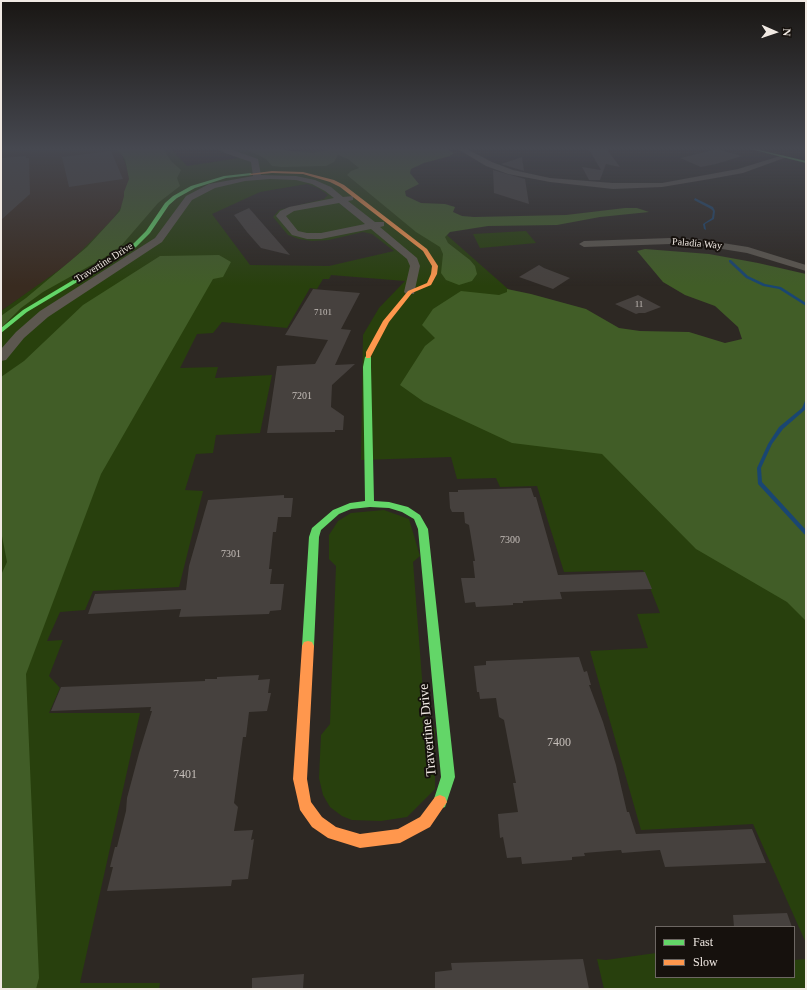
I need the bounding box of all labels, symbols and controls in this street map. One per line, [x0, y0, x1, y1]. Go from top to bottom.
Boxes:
north arrow [755, 12, 795, 52]
text: N [781, 28, 793, 37]
street label: Paladia Way [672, 236, 722, 252]
street label: Travertine Drive [73, 240, 135, 286]
house number: 11 [635, 300, 643, 310]
house number: 7101 [314, 308, 332, 318]
house number: 7201 [292, 390, 312, 402]
house number: 7300 [500, 534, 520, 546]
house number: 7301 [221, 548, 241, 560]
street label: Travertine Drive [416, 683, 440, 777]
house number: 7400 [547, 736, 571, 750]
house number: 7401 [173, 768, 197, 782]
legend [655, 926, 795, 978]
text: Fast [693, 935, 713, 949]
text: Slow [693, 955, 718, 969]

